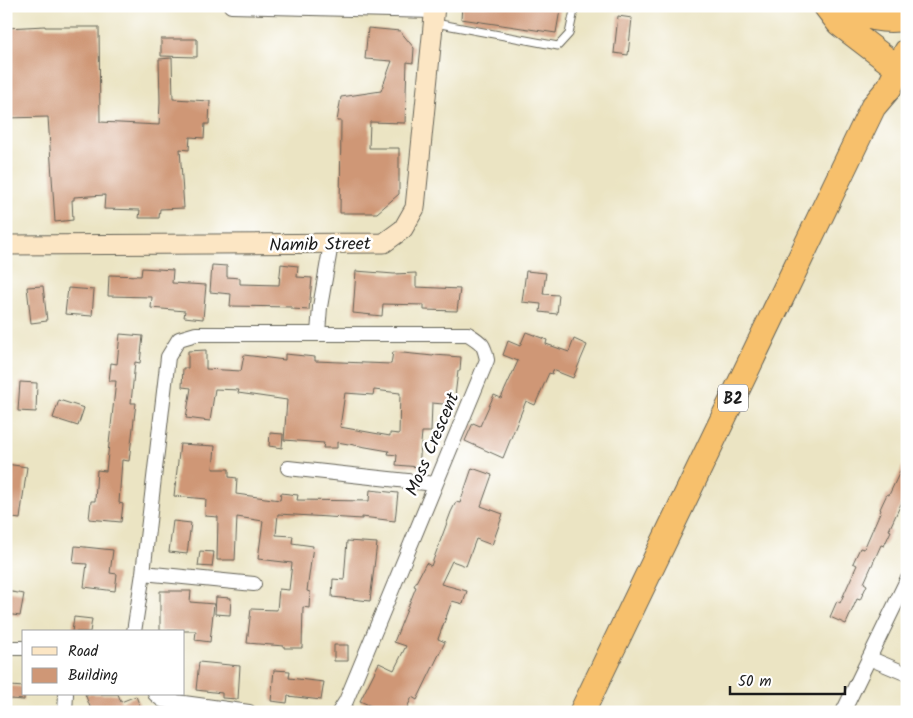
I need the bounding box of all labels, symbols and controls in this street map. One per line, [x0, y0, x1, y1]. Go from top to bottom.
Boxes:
street label: Namib Street [269, 230, 372, 261]
road number: B2 [718, 384, 748, 412]
street label: Moss Crescent [399, 387, 469, 501]
legend [22, 630, 185, 696]
text: Road [68, 640, 99, 664]
scale bar [730, 663, 846, 695]
text: Building [68, 664, 118, 688]
text: 50 m [738, 670, 772, 694]

